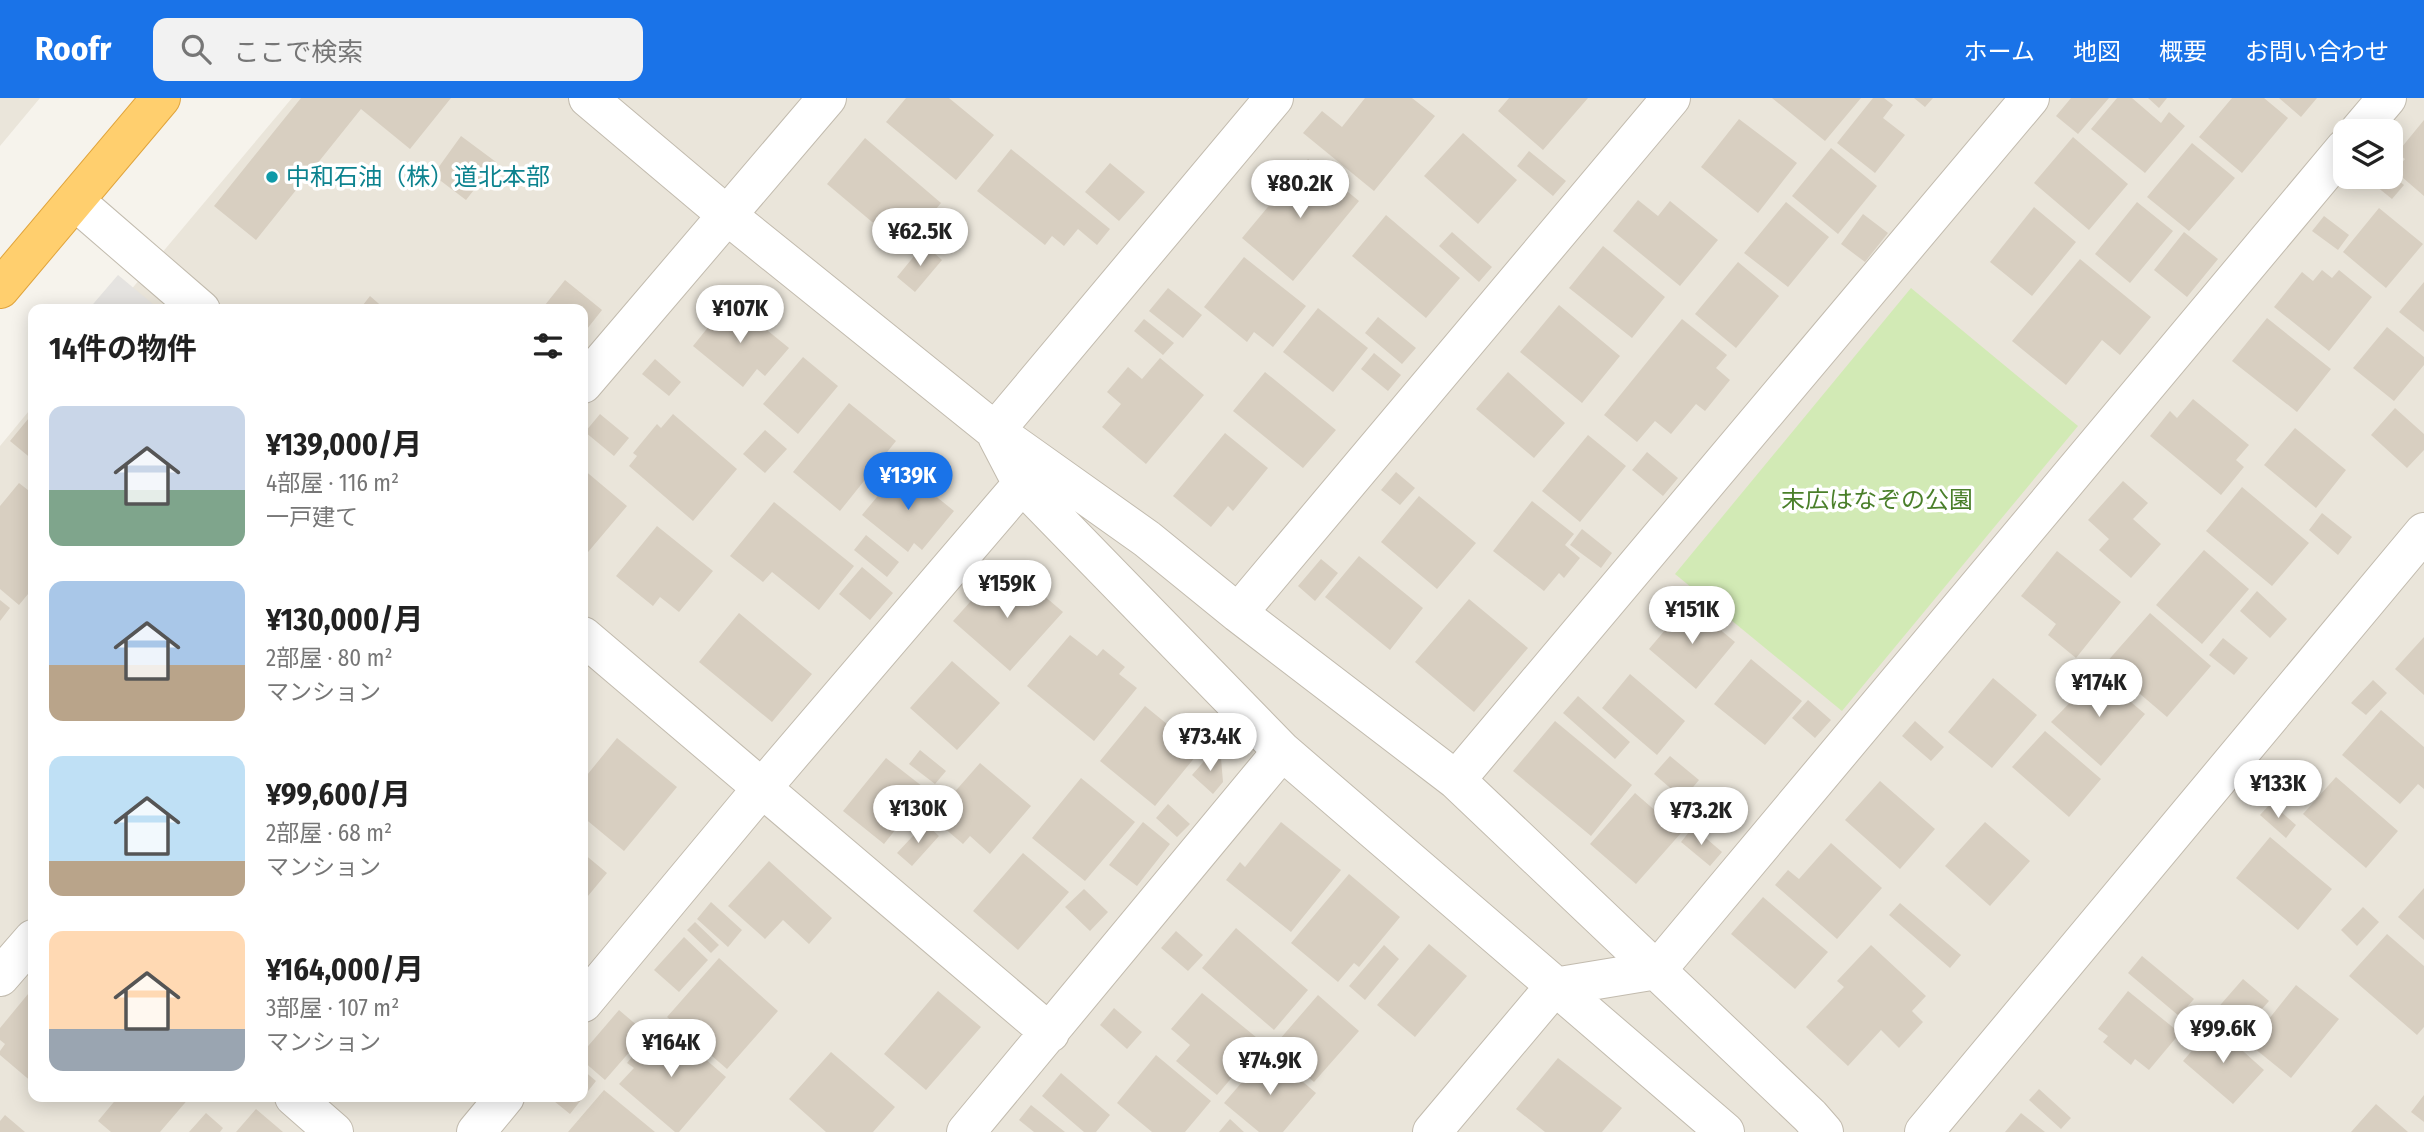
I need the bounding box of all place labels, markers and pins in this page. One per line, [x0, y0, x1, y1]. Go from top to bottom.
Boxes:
pin: ¥80.2K [1243, 160, 1357, 220]
place label: 中和石油（株）道北本部 [286, 163, 550, 191]
marker: 中和石油（株）道北本部 [264, 169, 280, 185]
pin: ¥62.5K [863, 208, 977, 268]
pin: ¥107K [691, 286, 789, 345]
pin: ¥139K [859, 452, 957, 512]
pin: ¥159K [958, 560, 1056, 620]
pin: ¥151K [1643, 587, 1741, 646]
pin: ¥174K [2050, 660, 2148, 719]
pin: ¥73.4K [1153, 714, 1267, 773]
pin: ¥133K [2229, 760, 2327, 820]
pin: ¥130K [869, 786, 967, 845]
pin: ¥73.2K [1644, 788, 1758, 847]
pin: ¥99.6K [2166, 1006, 2280, 1065]
pin: ¥164K [622, 1020, 720, 1079]
pin: ¥74.9K [1213, 1038, 1327, 1097]

